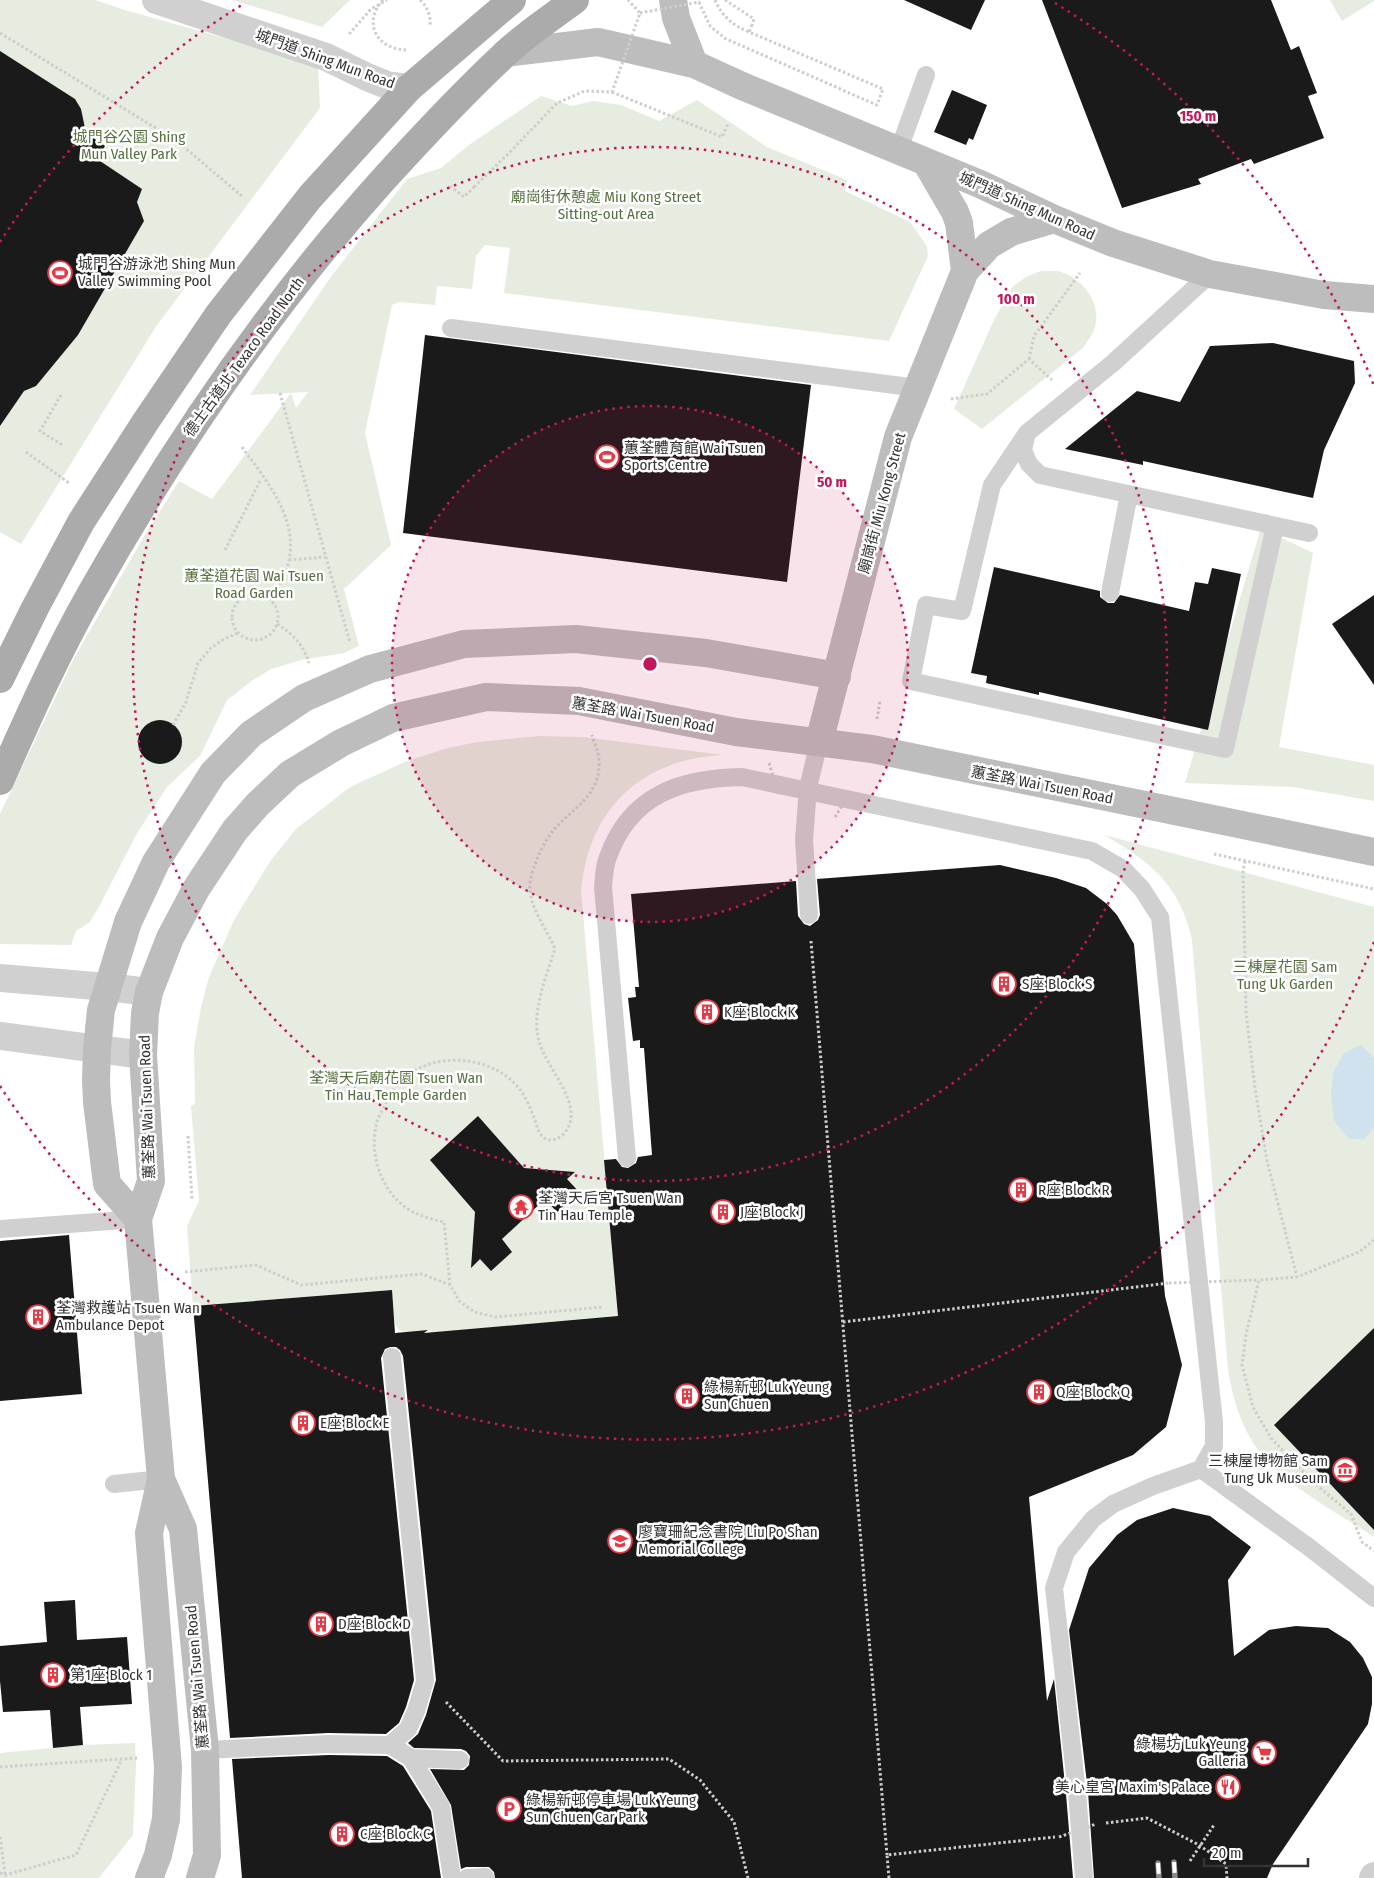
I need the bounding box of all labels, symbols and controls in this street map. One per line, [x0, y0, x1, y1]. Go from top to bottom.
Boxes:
street label: 城門道 Shing Mun Road [253, 25, 397, 93]
text: 150 m [1180, 107, 1216, 125]
park label: 城門谷公園 Shing Mun Valley Park [73, 128, 185, 163]
street label: 城門道 Shing Mun Road [956, 168, 1098, 244]
park label: 廟崗街休憩處 Miu Kong Street Sitting-out Area [511, 188, 701, 223]
place label: 城門谷游泳池 Shing Mun Valley Swimming Pool [78, 255, 236, 290]
sports icon: 城門谷游泳池 Shing Mun Valley Swimming Pool [47, 260, 73, 286]
street label: 德士古道北 Texaco Road North [180, 274, 308, 440]
text: 100 m [997, 290, 1035, 308]
street label: 廟崗街 Miu Kong Street [854, 430, 910, 576]
place label: 蕙荃體育館 Wai Tsuen Sports Centre [624, 439, 764, 474]
sports icon: 蕙荃體育館 Wai Tsuen Sports Centre [594, 444, 620, 470]
text: 50 m [817, 473, 847, 491]
park label: 蕙荃道花園 Wai Tsuen Road Garden [184, 567, 324, 602]
centre of rings [641, 655, 659, 673]
street label: 蕙荃路 Wai Tsuen Road [570, 694, 716, 736]
street label: 蕙荃路 Wai Tsuen Road [969, 762, 1115, 808]
park label: 三棟屋花園 Sam Tung Uk Garden [1233, 958, 1337, 993]
building icon: S座 Block S [991, 971, 1017, 997]
place label: S座 Block S [1022, 975, 1092, 993]
building icon: K座 Block K [694, 999, 720, 1025]
place label: K座 Block K [724, 1003, 795, 1021]
street label: 蕙荃路 Wai Tsuen Road [135, 1035, 159, 1179]
park label: 荃灣天后廟花園 Tsuen Wan Tin Hau Temple Garden [309, 1069, 483, 1104]
building icon: R座 Block R [1008, 1177, 1034, 1203]
place label: R座 Block R [1038, 1181, 1110, 1199]
place label: 荃灣天后宮 Tsuen Wan Tin Hau Temple [538, 1189, 682, 1224]
temple icon: 荃灣天后宮 Tsuen Wan Tin Hau Temple [508, 1194, 534, 1220]
building icon: J座 Block J [710, 1199, 736, 1225]
place label: J座 Block J [740, 1203, 804, 1221]
place label: 荃灣救護站 Tsuen Wan Ambulance Depot [56, 1299, 200, 1334]
building icon: 荃灣救護站 Tsuen Wan Ambulance Depot [25, 1304, 51, 1330]
place label: 綠楊新邨 Luk Yeung Sun Chuen [704, 1378, 829, 1413]
building icon: Q座 Block Q [1026, 1379, 1052, 1405]
building icon: 綠楊新邨 Luk Yeung Sun Chuen [674, 1383, 700, 1409]
place label: Q座 Block Q [1056, 1383, 1131, 1401]
building icon: E座 Block E [290, 1410, 316, 1436]
place label: E座 Block E [320, 1414, 390, 1432]
place label: 三棟屋博物館 Sam Tung Uk Museum [1208, 1452, 1328, 1487]
museum icon: 三棟屋博物館 Sam Tung Uk Museum [1332, 1457, 1358, 1483]
place label: 廖寶珊紀念書院 Liu Po Shan Memorial College [638, 1523, 818, 1558]
school or university icon: 廖寶珊紀念書院 Liu Po Shan Memorial College [607, 1528, 633, 1554]
street label: 蕙荃路 Wai Tsuen Road [182, 1604, 212, 1750]
building icon: D座 Block D [308, 1611, 334, 1637]
place label: D座 Block D [338, 1615, 411, 1633]
building icon: 第1座 Block 1 [40, 1662, 66, 1688]
place label: 第1座 Block 1 [70, 1666, 152, 1684]
place label: 綠楊坊 Luk Yeung Galleria [1136, 1735, 1246, 1770]
supermarket icon: 綠楊坊 Luk Yeung Galleria [1251, 1740, 1277, 1766]
restaurant icon: 美心皇宮 Maxim's Palace [1215, 1774, 1241, 1800]
place label: 美心皇宮 Maxim's Palace [1055, 1778, 1210, 1796]
place label: 綠楊新邨停車場 Luk Yeung Sun Chuen Car Park [526, 1791, 696, 1826]
parking icon: 綠楊新邨停車場 Luk Yeung Sun Chuen Car Park [496, 1796, 522, 1822]
building icon: C座 Block C [329, 1821, 355, 1847]
place label: C座 Block C [360, 1825, 431, 1843]
scale bar [1204, 1836, 1308, 1868]
text: 20 m [1212, 1844, 1242, 1862]

